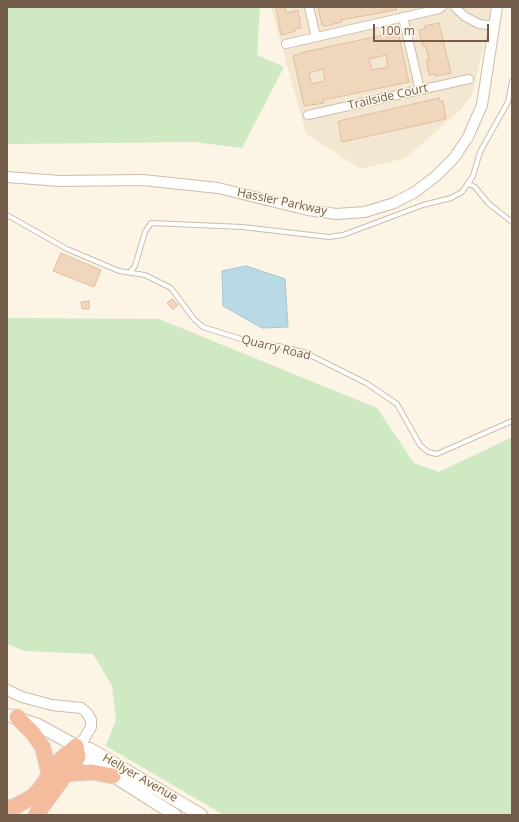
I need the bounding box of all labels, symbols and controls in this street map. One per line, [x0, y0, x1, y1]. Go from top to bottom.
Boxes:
scale bar [375, 16, 491, 42]
text: 100 m [380, 22, 415, 39]
street label: Trailside Court [347, 81, 429, 113]
street label: Hassler Parkway [236, 185, 328, 219]
street label: Quarry Road [240, 332, 312, 364]
street label: Hellyer Avenue [100, 751, 180, 805]

